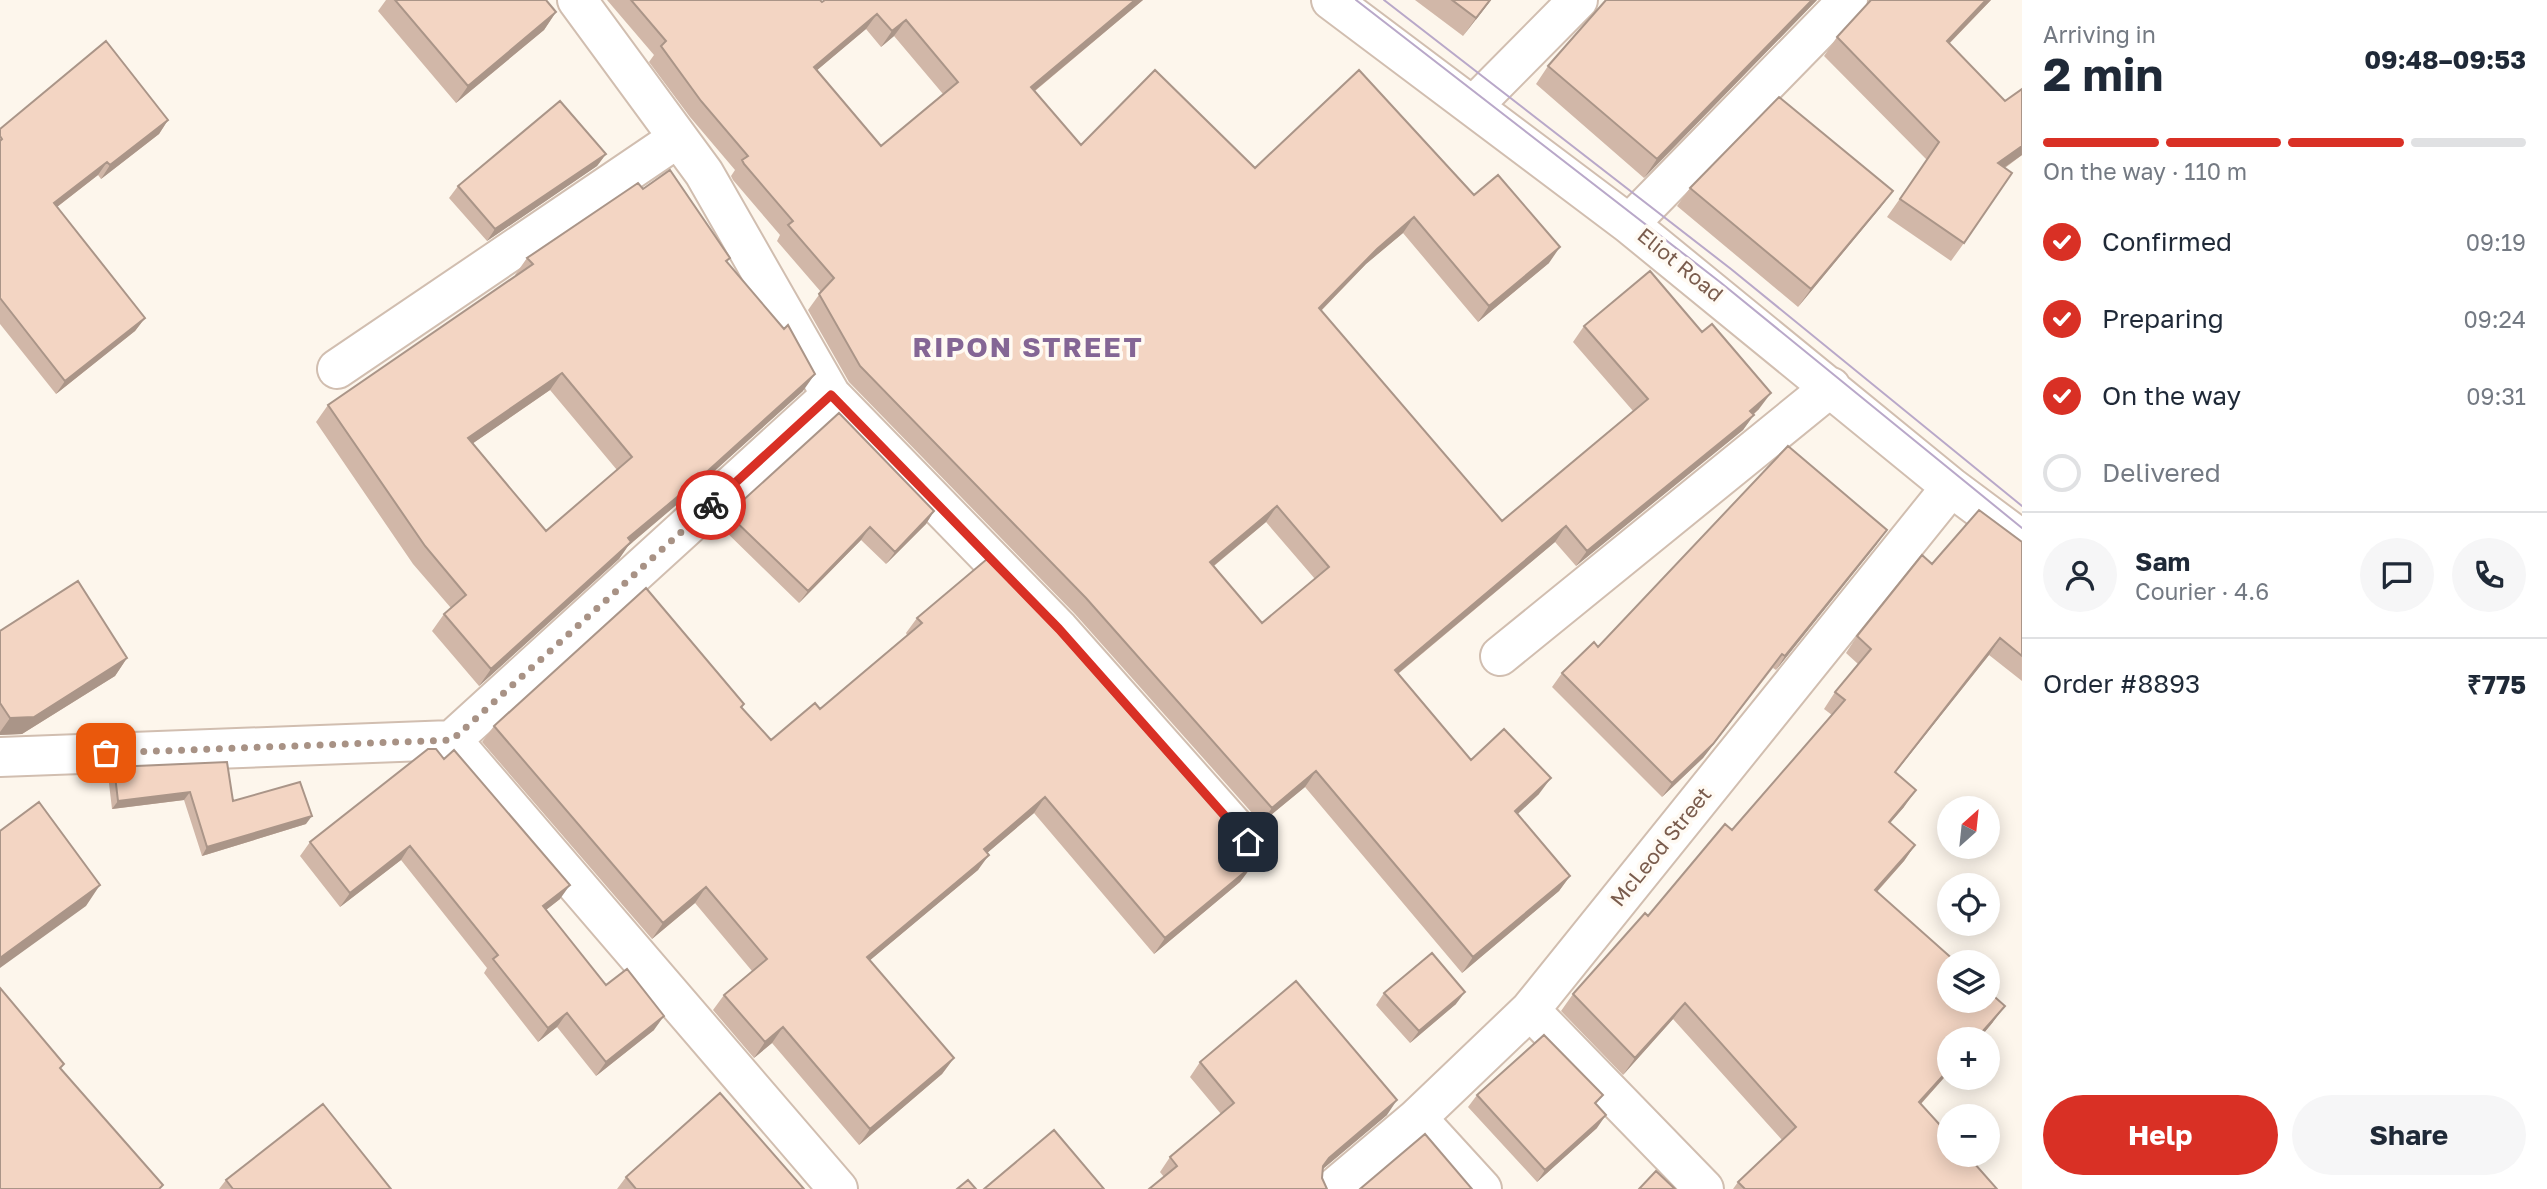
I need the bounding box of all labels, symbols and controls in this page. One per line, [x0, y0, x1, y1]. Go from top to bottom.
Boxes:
text: Arriving in [2043, 20, 2156, 48]
text: 09:48–09:53 [2364, 44, 2526, 75]
text: 2 min [2043, 46, 2163, 101]
text: On the way · 110 m [2043, 157, 2247, 185]
street label: Eliot Road [1632, 222, 1729, 307]
icon: check [2043, 223, 2081, 261]
text: Confirmed [2102, 226, 2232, 257]
text: 09:19 [2466, 228, 2526, 256]
icon: check [2043, 300, 2081, 338]
text: Preparing [2102, 303, 2224, 334]
text: 09:24 [2464, 305, 2526, 333]
district label: RIPON STREET [912, 330, 1144, 363]
icon: check [2043, 377, 2081, 415]
text: On the way [2102, 380, 2241, 411]
text: 09:31 [2466, 382, 2526, 410]
text: Delivered [2102, 457, 2221, 488]
courier [676, 470, 746, 540]
icon: bike [692, 486, 730, 524]
button: person [2043, 538, 2117, 612]
button: chat [2360, 538, 2434, 612]
button: phone [2452, 538, 2526, 612]
text: Sam [2135, 546, 2190, 577]
text: Courier · 4.6 [2135, 577, 2269, 605]
text: Order #8893 [2043, 668, 2200, 699]
text: ₹775 [2467, 669, 2526, 700]
pin [76, 723, 136, 783]
icon: bag [87, 734, 125, 772]
street label: McLeod Street [1604, 781, 1716, 911]
north arrow [1937, 796, 2000, 859]
map controls [1937, 796, 2000, 1167]
pin [1218, 812, 1278, 872]
icon: home [1229, 823, 1267, 861]
button: locate [1937, 873, 2000, 936]
button: layers [1937, 950, 2000, 1013]
button: + [1937, 1027, 2000, 1090]
button: Help [2043, 1095, 2278, 1175]
button: Share [2292, 1095, 2526, 1175]
button: − [1937, 1104, 2000, 1167]

